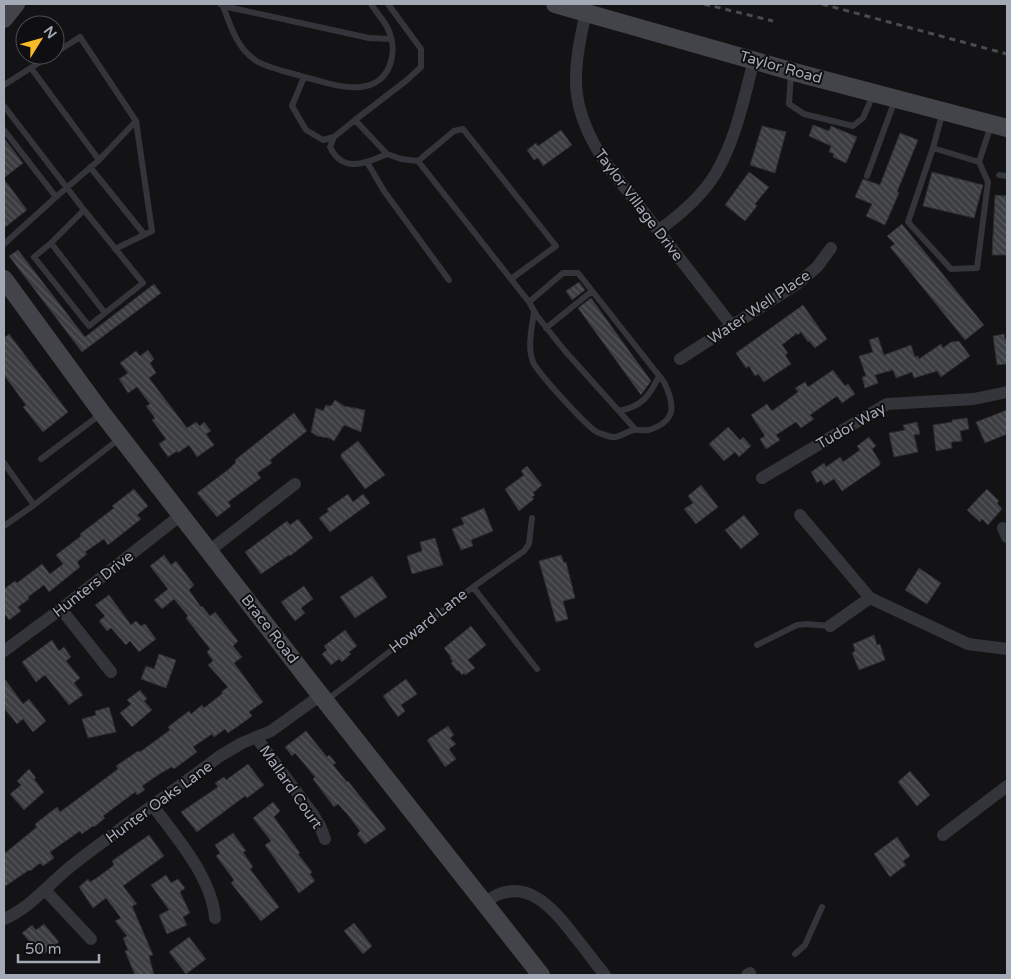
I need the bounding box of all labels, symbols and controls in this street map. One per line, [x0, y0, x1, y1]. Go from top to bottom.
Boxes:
north arrow [15, 15, 65, 65]
text: N [40, 23, 60, 42]
street label: Taylor Road [738, 47, 824, 87]
street label: Taylor Village Drive [591, 145, 687, 265]
street label: Water Well Place [704, 266, 814, 348]
street label: Tudor Way [813, 399, 889, 453]
street label: Hunters Drive [49, 547, 137, 621]
street label: Howard Lane [385, 585, 471, 657]
street label: Brace Road [238, 591, 302, 667]
street label: Mallard Court [256, 742, 327, 832]
street label: Hunter Oaks Lane [102, 757, 216, 847]
scale bar [18, 932, 99, 964]
text: 50 m [25, 940, 62, 958]

